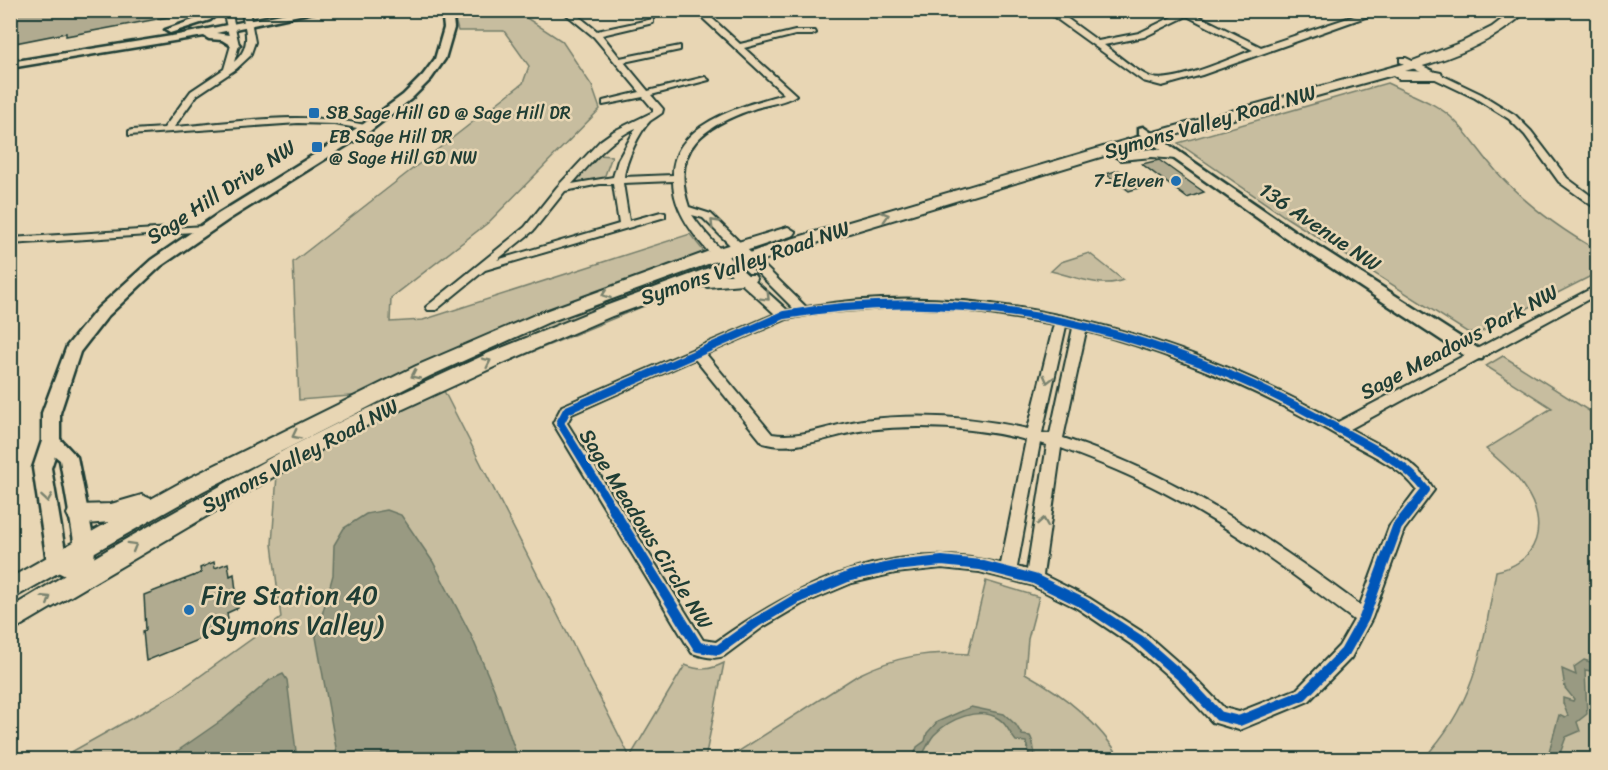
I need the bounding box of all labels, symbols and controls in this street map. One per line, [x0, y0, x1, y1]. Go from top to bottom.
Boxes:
street label: Symons Valley Road NW [1099, 73, 1321, 171]
place label: SB Sage Hill GD @ Sage Hill DR [326, 97, 571, 129]
marker: SB Sage Hill GD @ Sage Hill DR [307, 106, 321, 120]
place label: EB Sage Hill DR @ Sage Hill GD NW [329, 121, 478, 174]
street label: Sage Hill Drive NW [138, 129, 304, 255]
marker: EB Sage Hill DR @ Sage Hill GD NW [310, 140, 324, 154]
place label: 7-Eleven [1094, 165, 1164, 197]
street label: 136 Avenue NW [1251, 172, 1390, 283]
marker: 7-Eleven [1169, 174, 1183, 188]
street label: Symons Valley Road NW [635, 209, 855, 317]
one-way arrow [879, 211, 890, 223]
one-way arrow [710, 220, 721, 230]
street label: Sage Meadows Park NW [1353, 273, 1566, 411]
one-way arrow [601, 287, 612, 300]
one-way arrow [758, 290, 769, 301]
one-way arrow [481, 357, 492, 369]
one-way arrow [410, 368, 421, 380]
one-way arrow [1042, 374, 1055, 384]
street label: Symons Valley Road NW [194, 388, 406, 524]
street label: Sage Meadows Circle NW [568, 421, 724, 638]
one-way arrow [291, 427, 302, 439]
one-way arrow [40, 493, 52, 502]
one-way arrow [1037, 517, 1049, 526]
one-way arrow [127, 542, 137, 554]
place label: Fire Station 40 (Symons Valley) [201, 572, 385, 648]
one-way arrow [40, 595, 51, 606]
marker: Fire Station 40 (Symons Valley) [182, 603, 196, 617]

